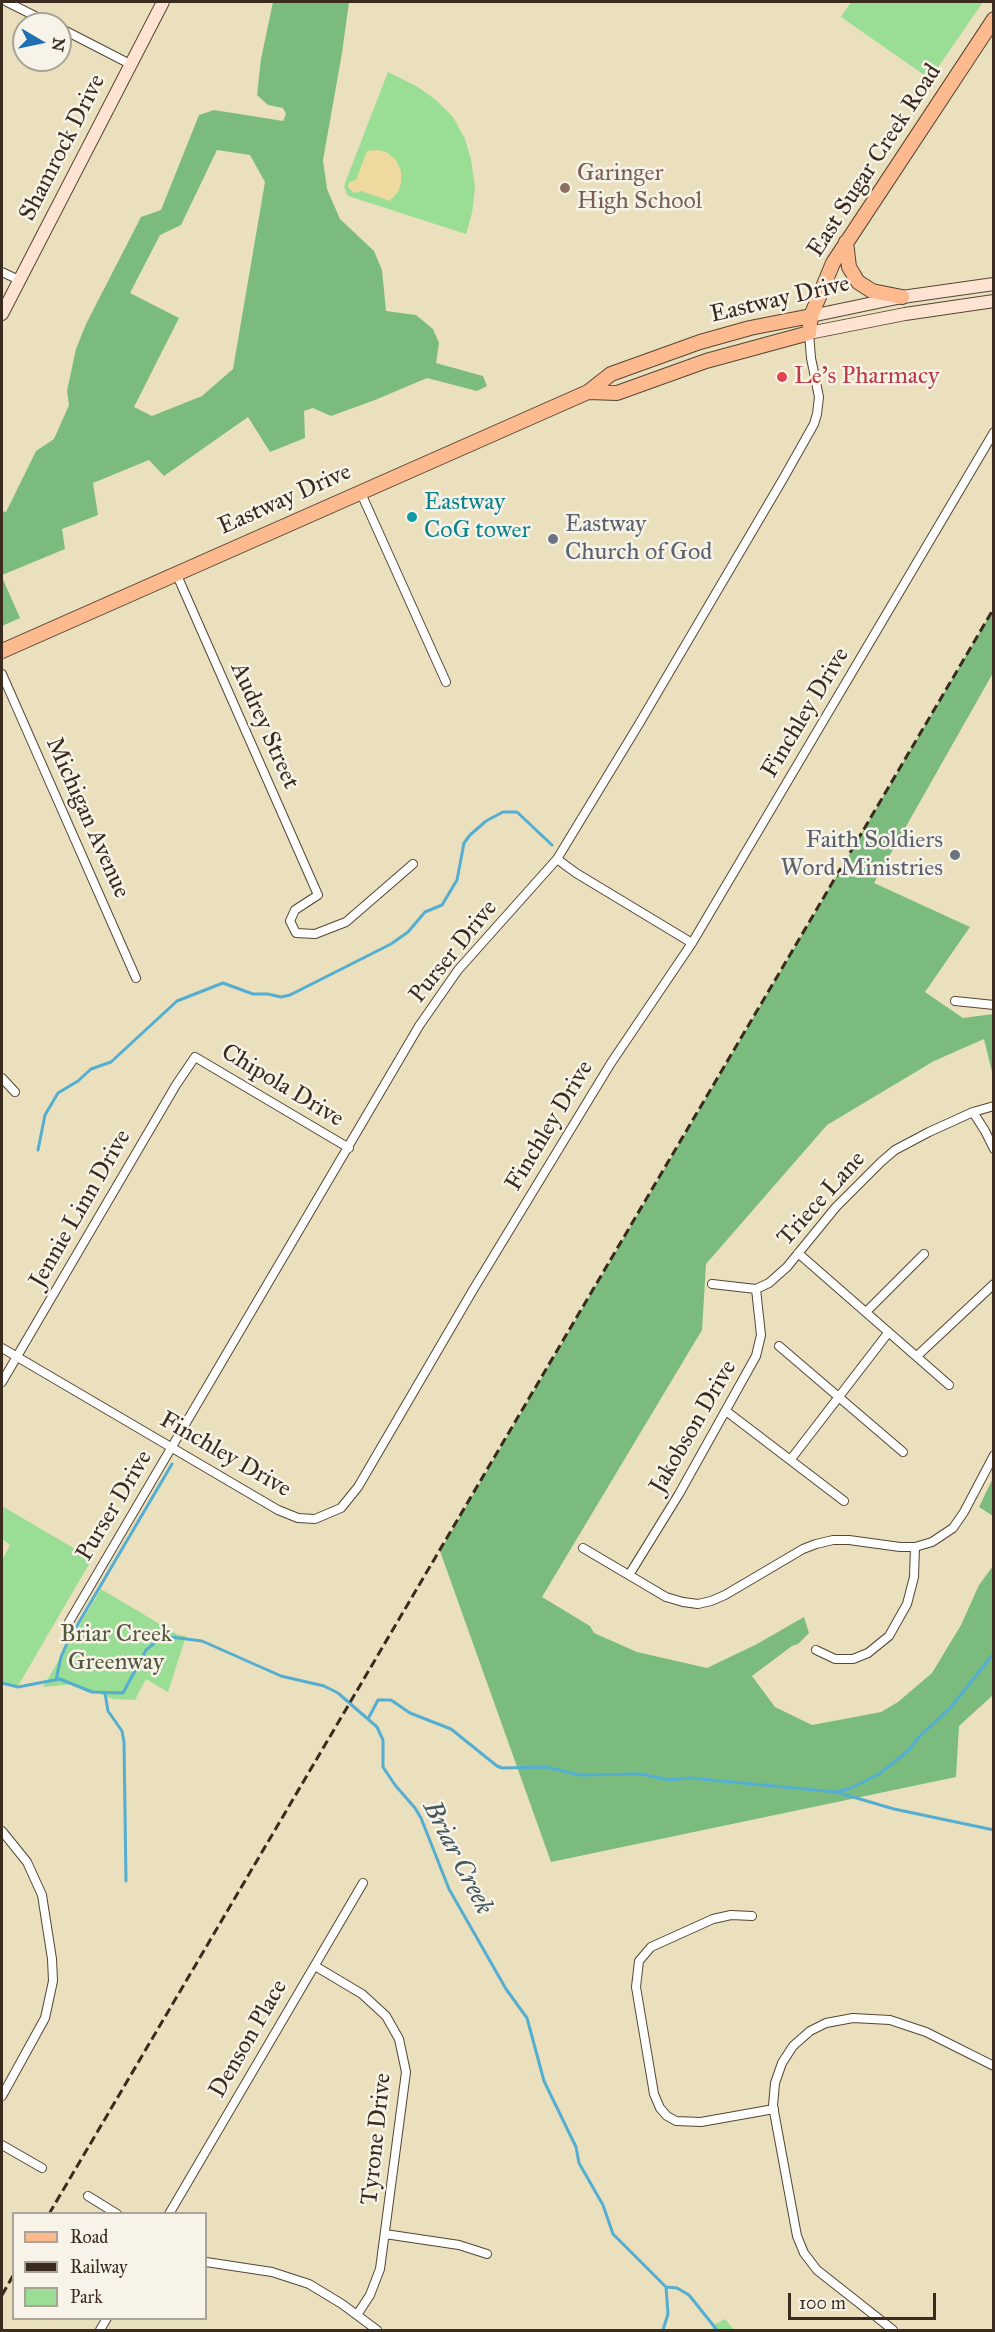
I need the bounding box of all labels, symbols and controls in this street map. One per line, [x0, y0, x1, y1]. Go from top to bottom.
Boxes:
north arrow [12, 12, 72, 72]
text: N [48, 36, 69, 53]
street label: East Sugar Creek Road [802, 59, 948, 263]
street label: Shamrock Drive [14, 70, 112, 226]
place label: Garinger High School [577, 160, 702, 216]
marker: Garinger High School [558, 181, 572, 195]
street label: Eastway Drive [708, 270, 852, 330]
place label: Le's Pharmacy [794, 363, 939, 391]
marker: Le's Pharmacy [775, 370, 789, 384]
street label: Eastway Drive [214, 458, 356, 542]
place label: Eastway CoG tower [424, 489, 531, 545]
marker: Eastway CoG tower [405, 510, 419, 524]
place label: Eastway Church of God [565, 511, 712, 567]
marker: Eastway Church of God [546, 532, 560, 546]
street label: Finchley Drive [756, 643, 856, 783]
street label: Audrey Street [223, 658, 305, 794]
street label: Michigan Avenue [39, 733, 135, 903]
place label: Faith Soldiers Word Ministries [780, 827, 943, 883]
marker: Faith Soldiers Word Ministries [948, 848, 962, 862]
street label: Purser Drive [404, 895, 504, 1009]
street label: Chipola Drive [216, 1038, 348, 1134]
street label: Finchley Drive [500, 1056, 600, 1196]
street label: Jennie Linn Drive [24, 1125, 138, 1293]
street label: Triece Lane [772, 1146, 872, 1252]
street label: Jakobson Drive [644, 1355, 744, 1499]
street label: Finchley Drive [154, 1406, 296, 1504]
street label: Purser Drive [71, 1445, 159, 1567]
park label: Briar Creek Greenway [60, 1621, 172, 1677]
water label: Briar Creek [415, 1796, 499, 1920]
street label: Denson Place [204, 1975, 294, 2103]
street label: Tyrone Drive [356, 2072, 398, 2206]
legend [12, 2212, 207, 2320]
text: Road [70, 2226, 108, 2248]
text: Railway [70, 2256, 127, 2278]
scale bar [791, 2281, 940, 2319]
text: Park [70, 2286, 103, 2308]
text: 100 m [799, 2292, 846, 2314]

